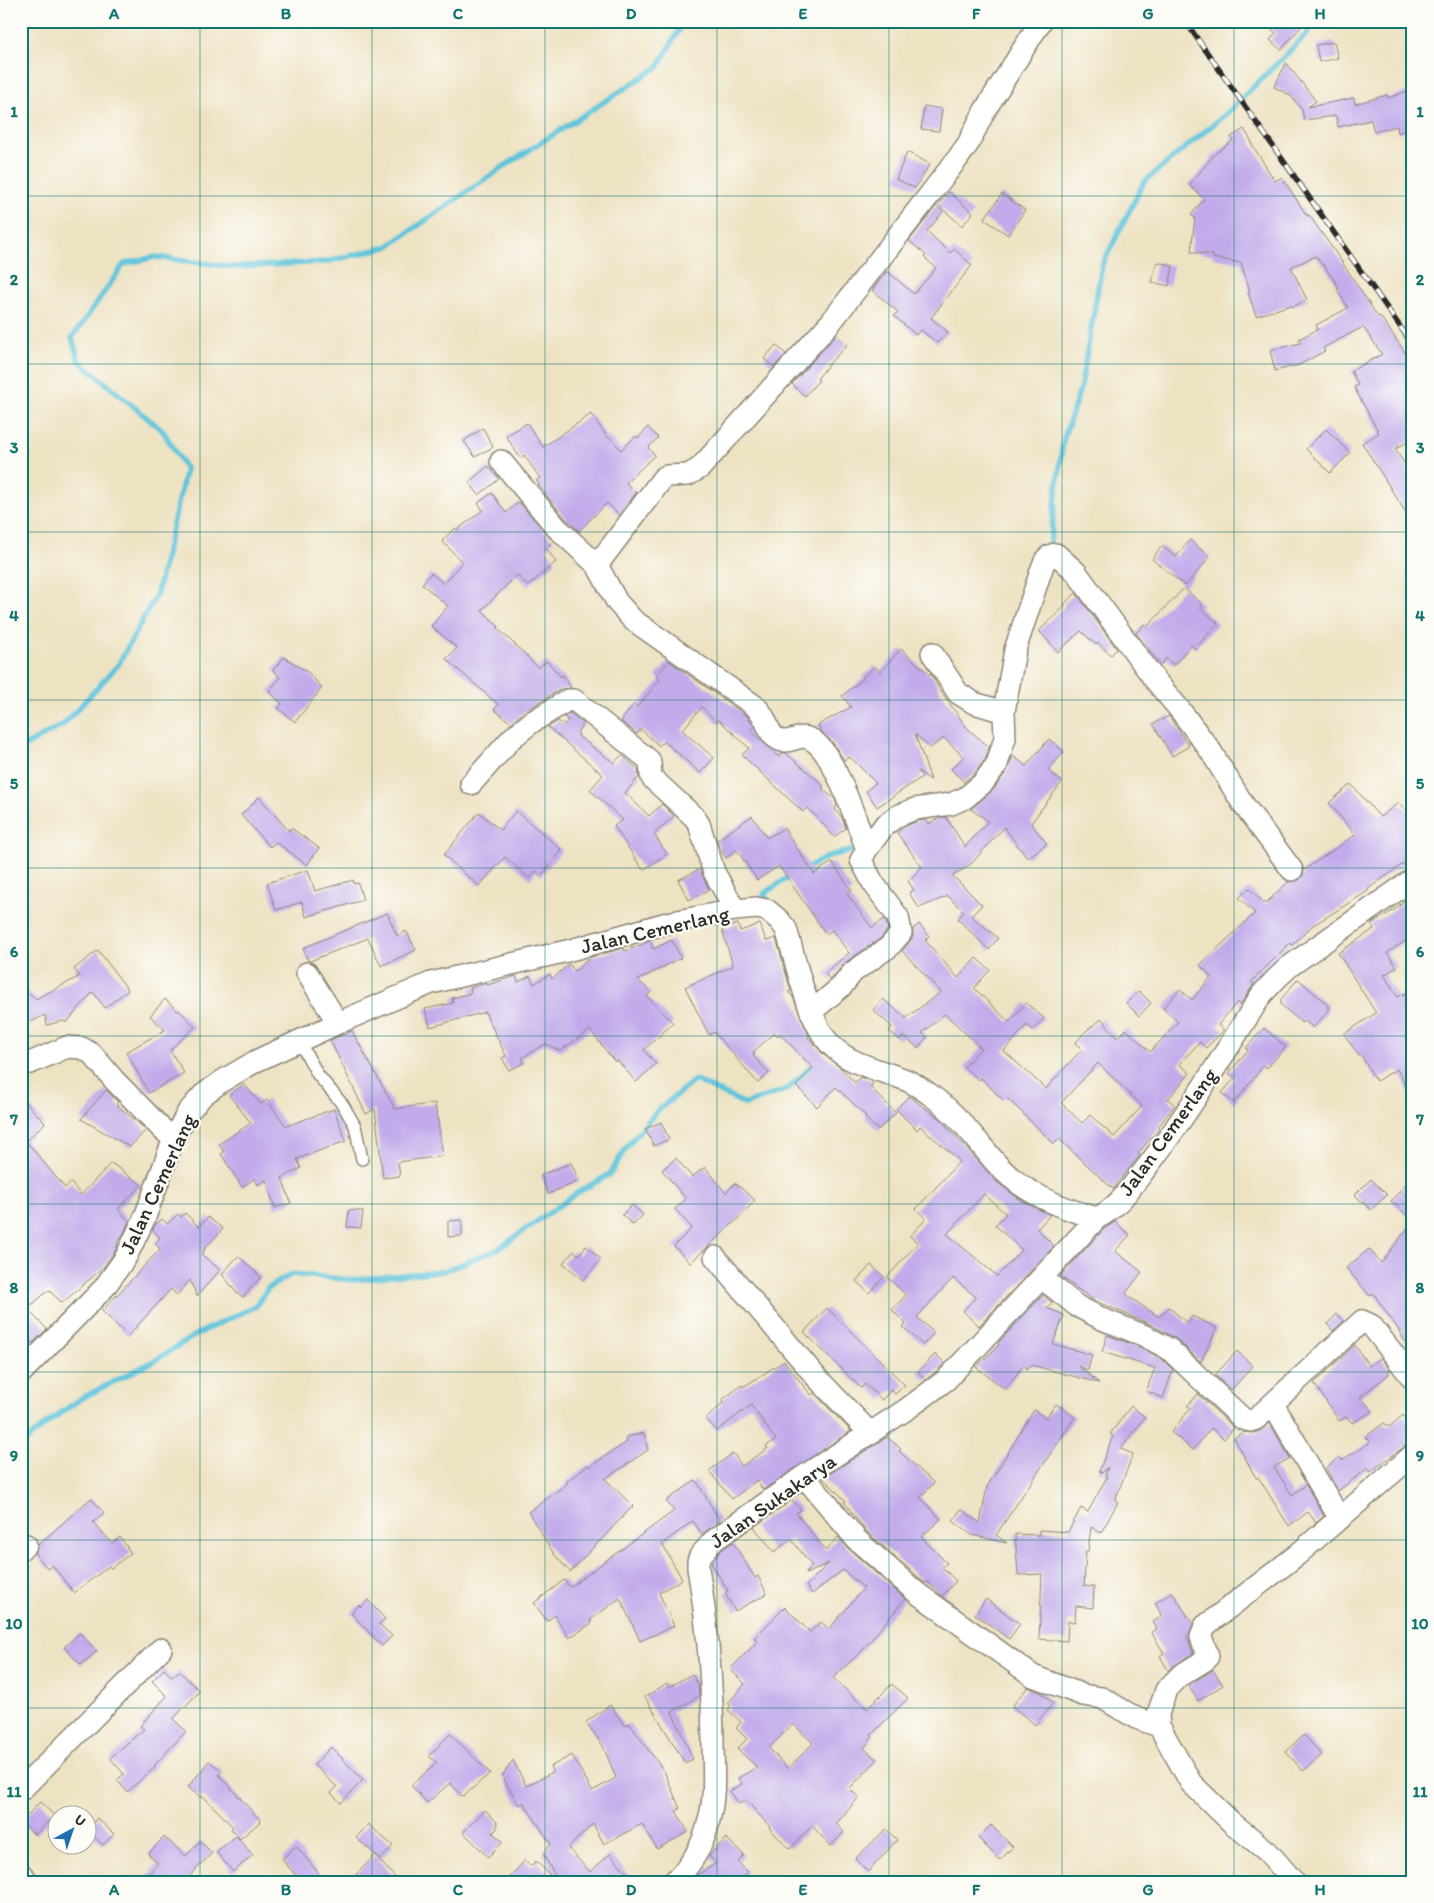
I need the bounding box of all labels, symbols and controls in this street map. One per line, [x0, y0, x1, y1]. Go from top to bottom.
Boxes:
text: A [108, 4, 120, 23]
text: B [281, 4, 292, 23]
text: C [453, 4, 464, 23]
text: D [626, 4, 637, 23]
text: E [799, 4, 808, 23]
text: F [972, 4, 981, 23]
text: G [1142, 4, 1154, 23]
text: H [1314, 4, 1326, 23]
text: 1 [10, 102, 18, 121]
text: 1 [1416, 102, 1424, 121]
text: 2 [10, 270, 19, 289]
text: 2 [1416, 270, 1425, 289]
text: 3 [10, 438, 19, 457]
text: 3 [1416, 438, 1425, 457]
text: 4 [9, 606, 19, 625]
text: 4 [1415, 606, 1425, 625]
text: 5 [10, 774, 19, 793]
text: 5 [1416, 774, 1425, 793]
street label: Jalan Cemerlang [578, 900, 732, 959]
text: 6 [10, 942, 19, 961]
text: 6 [1416, 942, 1425, 961]
street label: Jalan Cemerlang [1113, 1063, 1222, 1200]
text: 7 [9, 1110, 18, 1129]
street label: Jalan Cemerlang [114, 1110, 201, 1258]
text: 7 [1415, 1110, 1424, 1129]
text: 8 [10, 1278, 19, 1297]
text: 8 [1416, 1278, 1425, 1297]
text: 9 [10, 1446, 18, 1465]
text: 9 [1416, 1446, 1424, 1465]
street label: Jalan Sukakarya [705, 1448, 841, 1553]
text: 10 [5, 1614, 23, 1633]
text: 10 [1411, 1614, 1429, 1633]
text: 11 [7, 1782, 22, 1801]
text: 11 [1413, 1782, 1428, 1801]
north arrow [48, 1806, 98, 1856]
text: U [71, 1811, 89, 1830]
text: A [108, 1880, 120, 1899]
text: B [281, 1880, 292, 1899]
text: C [453, 1880, 464, 1899]
text: D [626, 1880, 637, 1899]
text: E [799, 1880, 808, 1899]
text: F [972, 1880, 981, 1899]
text: G [1142, 1880, 1154, 1899]
text: H [1314, 1880, 1326, 1899]

